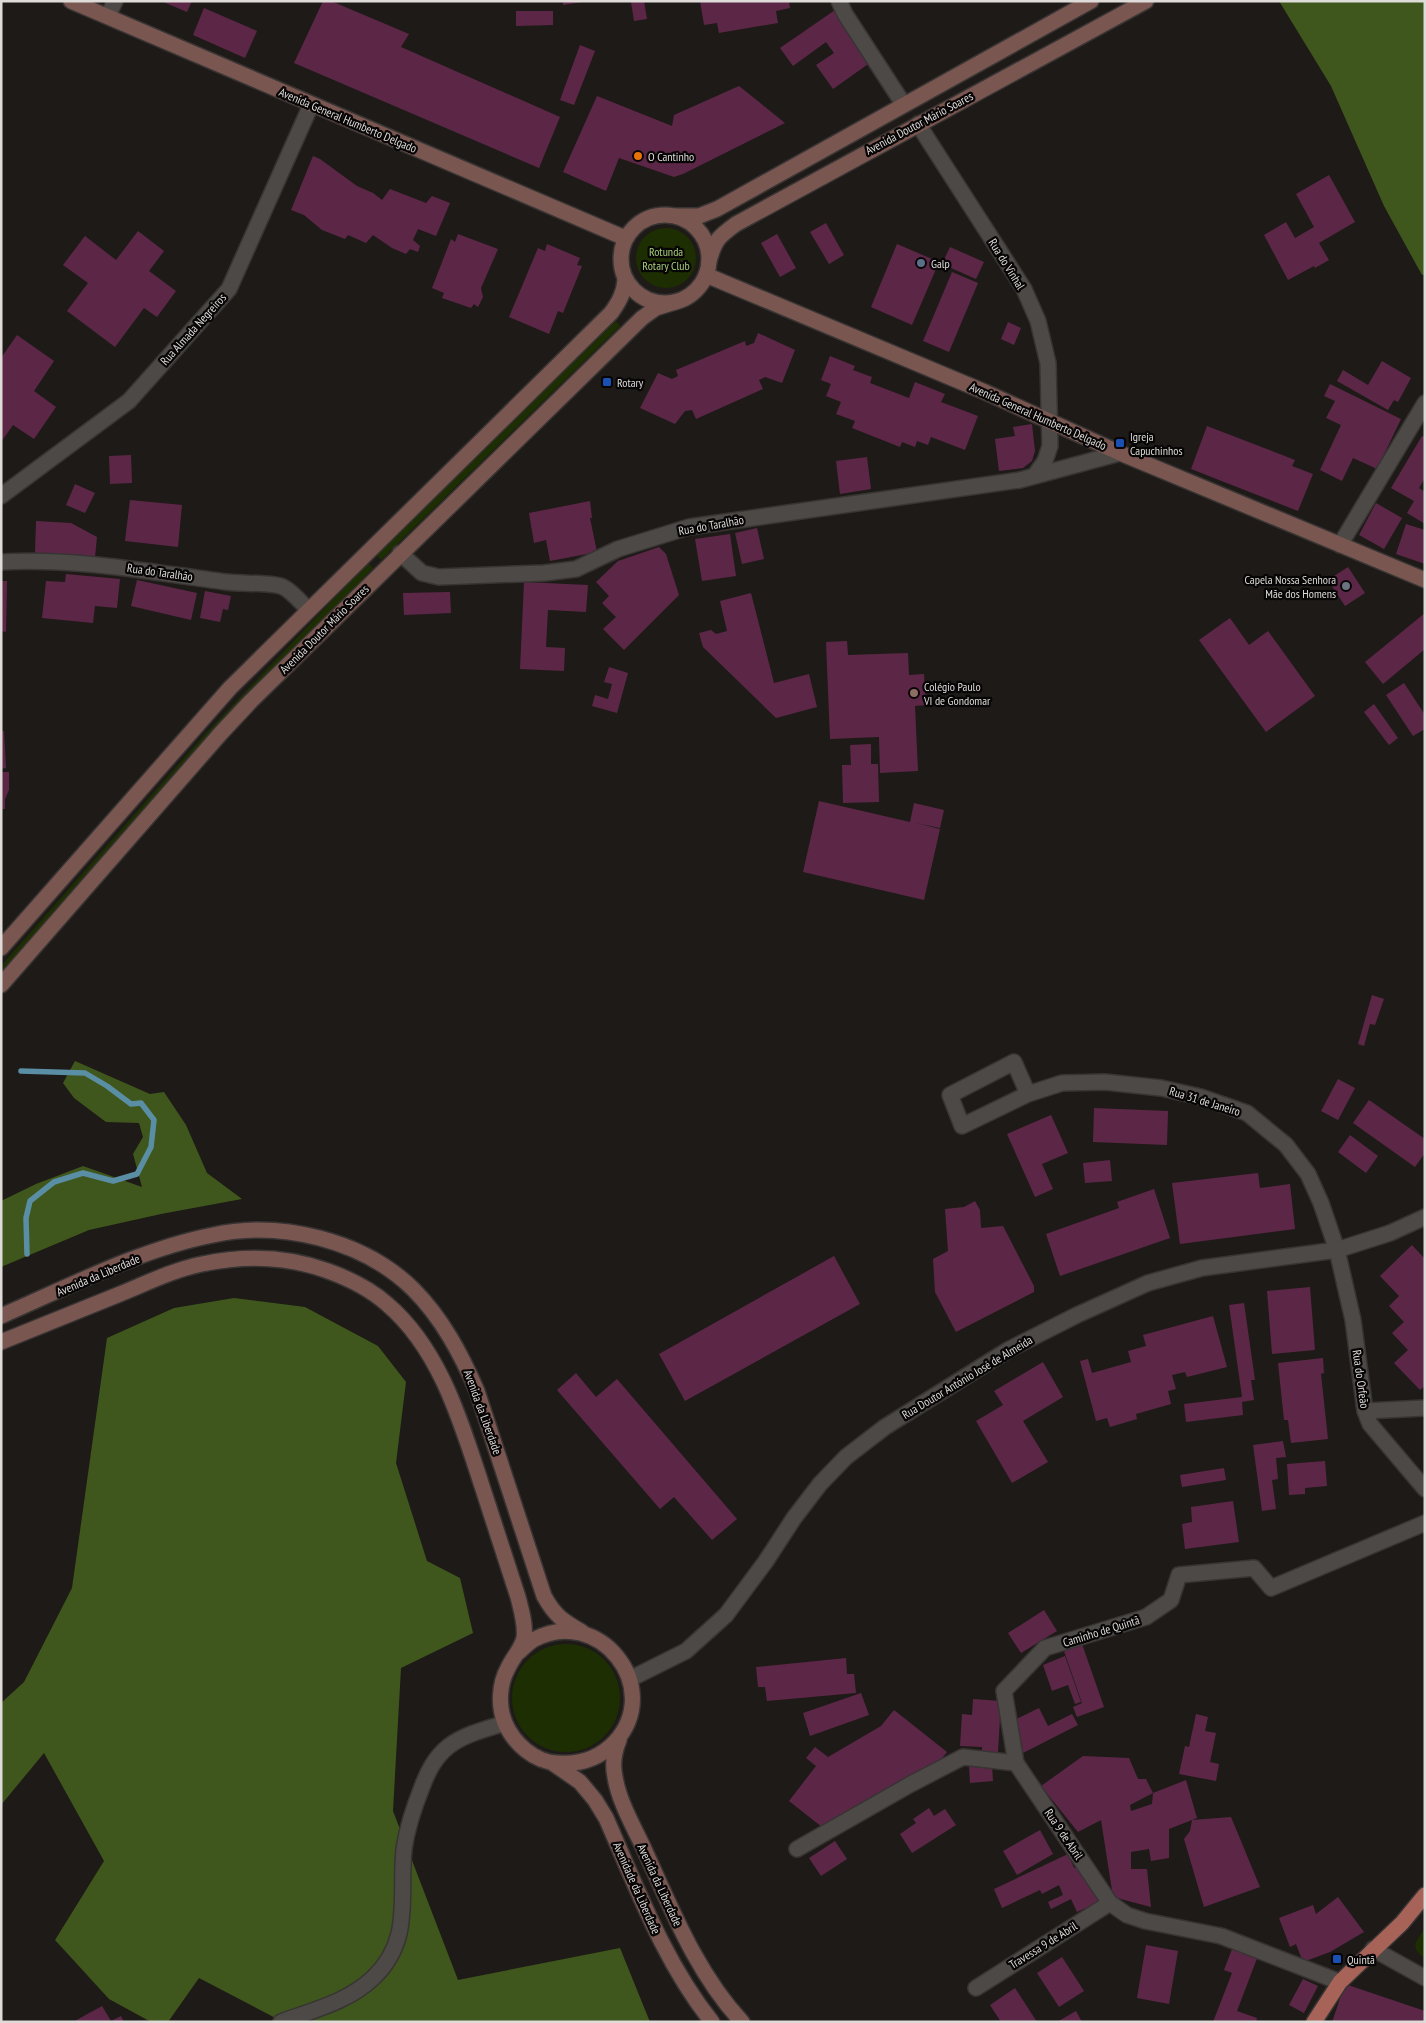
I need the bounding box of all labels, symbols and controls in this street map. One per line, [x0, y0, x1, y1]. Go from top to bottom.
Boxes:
street label: Avenida General Humberto Delgado [277, 84, 419, 156]
street label: Avenida Doutor Mário Soares [863, 88, 975, 158]
place label: O Cantinho [648, 149, 694, 164]
marker: O Cantinho [632, 150, 644, 162]
street label: Rua do Vinhal [985, 236, 1029, 292]
park label: Rotunda Rotary Club [642, 244, 690, 273]
place label: Galp [931, 256, 950, 271]
marker: Galp [915, 257, 927, 269]
street label: Rua Almada Negreiros [157, 290, 229, 368]
place label: Rotary [617, 375, 644, 390]
marker: Rotary [601, 376, 613, 388]
street label: Avenida General Humberto Delgado [967, 379, 1109, 453]
place label: Igreja Capuchinhos [1130, 429, 1183, 458]
marker: Igreja Capuchinhos [1114, 437, 1126, 449]
street label: Rua do Taralhão [677, 512, 745, 538]
street label: Rua do Taralhão [126, 560, 194, 584]
place label: Capela Nossa Senhora Mãe dos Homens [1245, 572, 1336, 601]
marker: Capela Nossa Senhora Mãe dos Homens [1340, 580, 1352, 592]
street label: Avenida Doutor Mário Soares [276, 581, 372, 677]
place label: Colégio Paulo VI de Gondomar [923, 679, 991, 708]
marker: Colégio Paulo VI de Gondomar [908, 687, 920, 699]
street label: Rua 31 de Janeiro [1168, 1083, 1242, 1119]
street label: Avenida da Liberdade [54, 1251, 142, 1299]
street label: Rua Doutor António José de Almeida [899, 1332, 1035, 1422]
street label: Rua do Orfeão [1349, 1349, 1373, 1409]
street label: Avenida da Liberdade [461, 1368, 505, 1456]
street label: Caminho de Quintã [1061, 1612, 1141, 1650]
street label: Rua 9 de Abril [1042, 1806, 1087, 1862]
street label: Avenidade da Liberdade [610, 1840, 664, 1936]
street label: Avenida da Liberdade [634, 1841, 686, 1929]
street label: Travessa 9 de Abril [1006, 1918, 1080, 1972]
place label: Quintã [1347, 1952, 1375, 1967]
marker: Quintã [1331, 1953, 1343, 1965]

